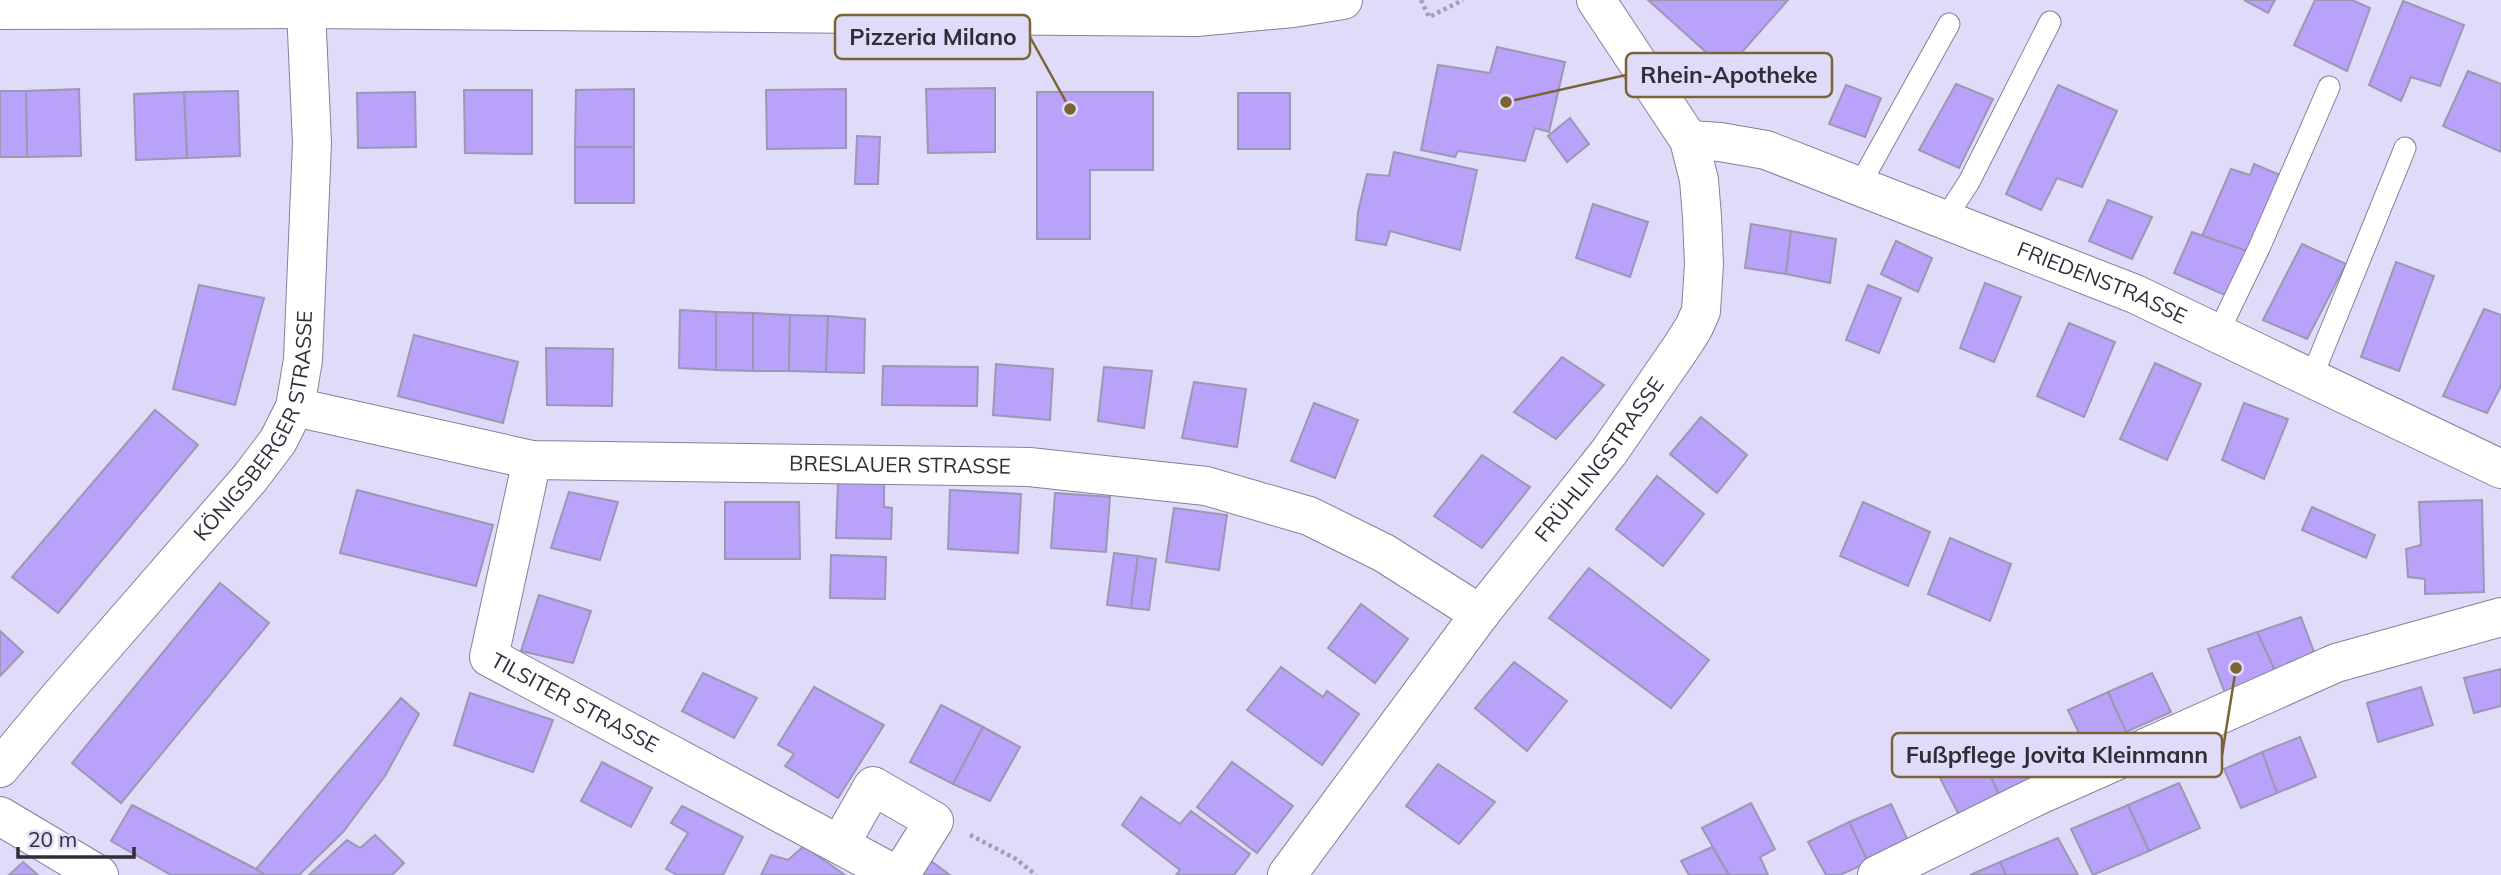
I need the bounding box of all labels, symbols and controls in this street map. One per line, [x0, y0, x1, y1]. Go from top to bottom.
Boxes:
callout: Pizzeria Milano [835, 15, 1030, 59]
text: Pizzeria Milano [849, 22, 1017, 51]
callout: Rhein-Apotheke [1626, 53, 1832, 97]
text: Rhein-Apotheke [1640, 60, 1818, 89]
street label: FRIEDENSTRASSE [2014, 235, 2191, 329]
street label: KÖNIGSBERGER STRASSE [187, 310, 317, 546]
street label: FRÜHLINGSTRASSE [1529, 372, 1669, 547]
street label: BRESLAUER STRASSE [789, 450, 1011, 479]
street label: TILSITER STRASSE [487, 647, 664, 758]
callout: Fußpflege Jovita Kleinmann [1892, 733, 2222, 777]
text: Fußpflege Jovita Kleinmann [1906, 740, 2208, 769]
scale bar [18, 816, 133, 860]
text: 20 m [28, 826, 77, 852]

